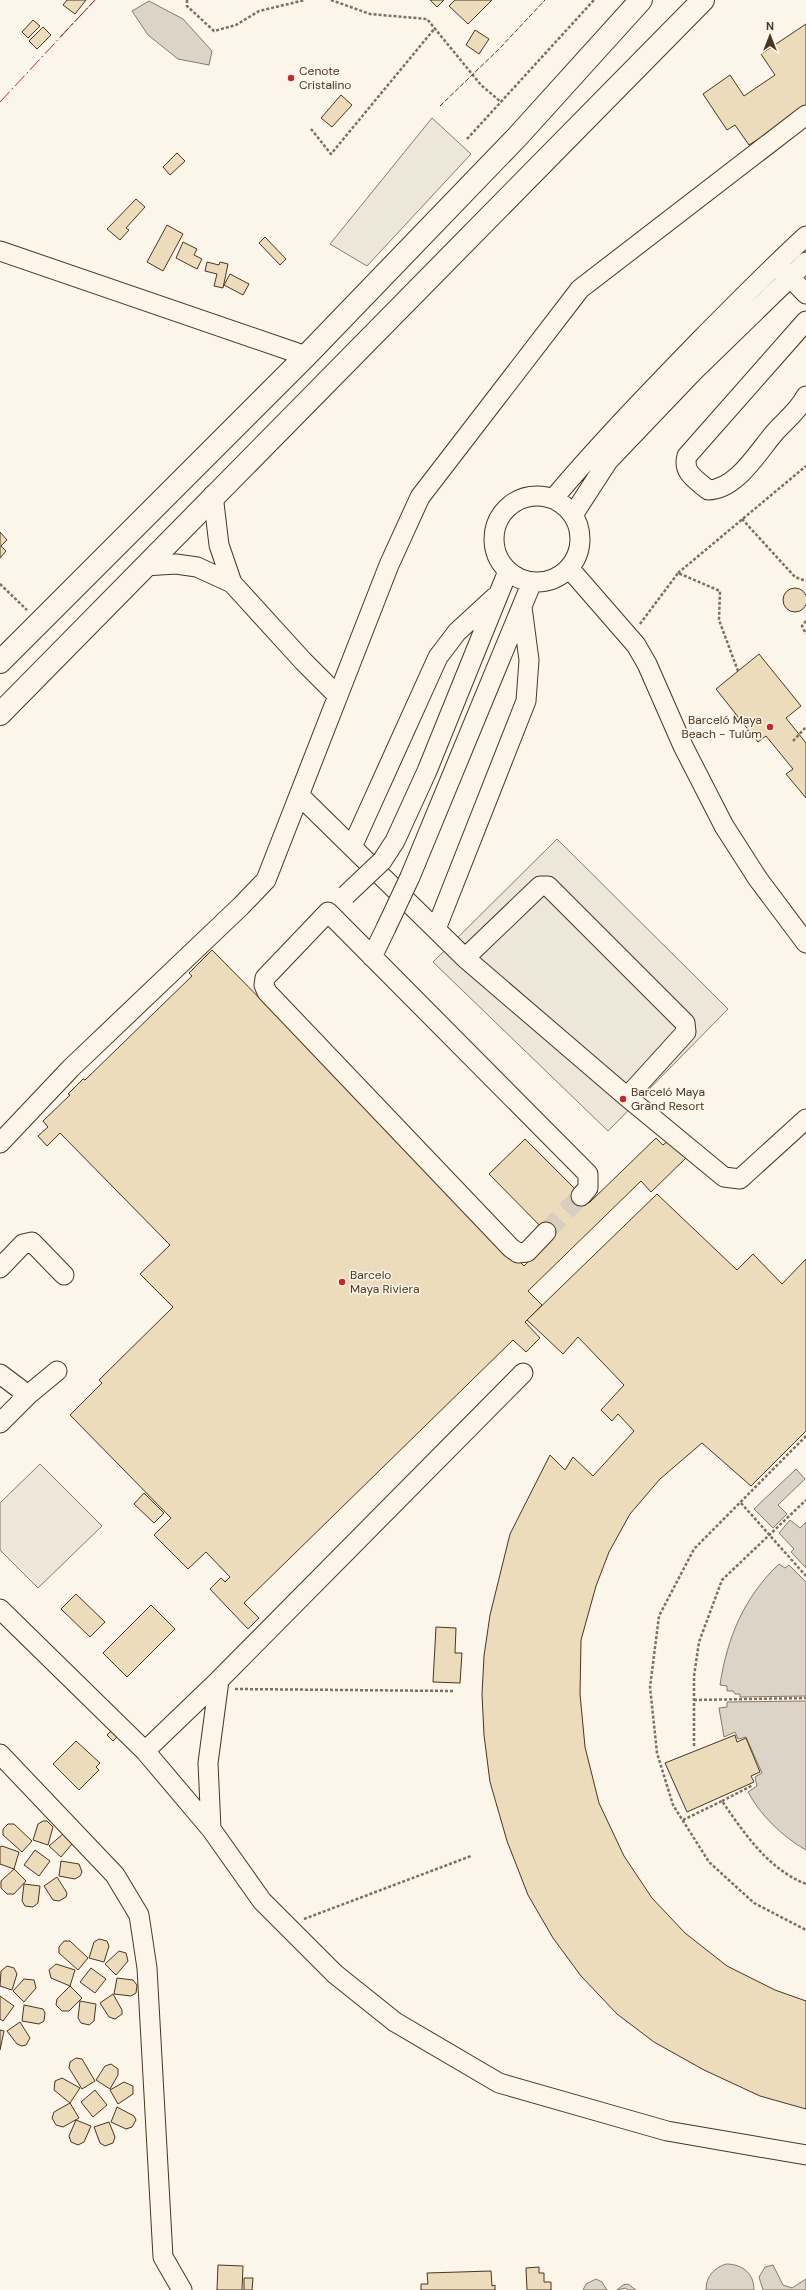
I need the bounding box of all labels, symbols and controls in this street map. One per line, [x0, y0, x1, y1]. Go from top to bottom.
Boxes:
north arrow [750, 16, 790, 56]
text: N [766, 19, 774, 33]
place label: Cenote Cristalino [299, 63, 351, 93]
marker: Cenote Cristalino [286, 73, 296, 83]
place label: Barceló Maya Beach - Tulúm [682, 712, 762, 742]
marker: Barceló Maya Beach - Tulúm [765, 722, 775, 732]
place label: Barceló Maya Grand Resort [631, 1084, 705, 1114]
marker: Barceló Maya Grand Resort [618, 1094, 628, 1104]
place label: Barcelo Maya Riviera [350, 1267, 419, 1297]
marker: Barcelo Maya Riviera [337, 1277, 347, 1287]

